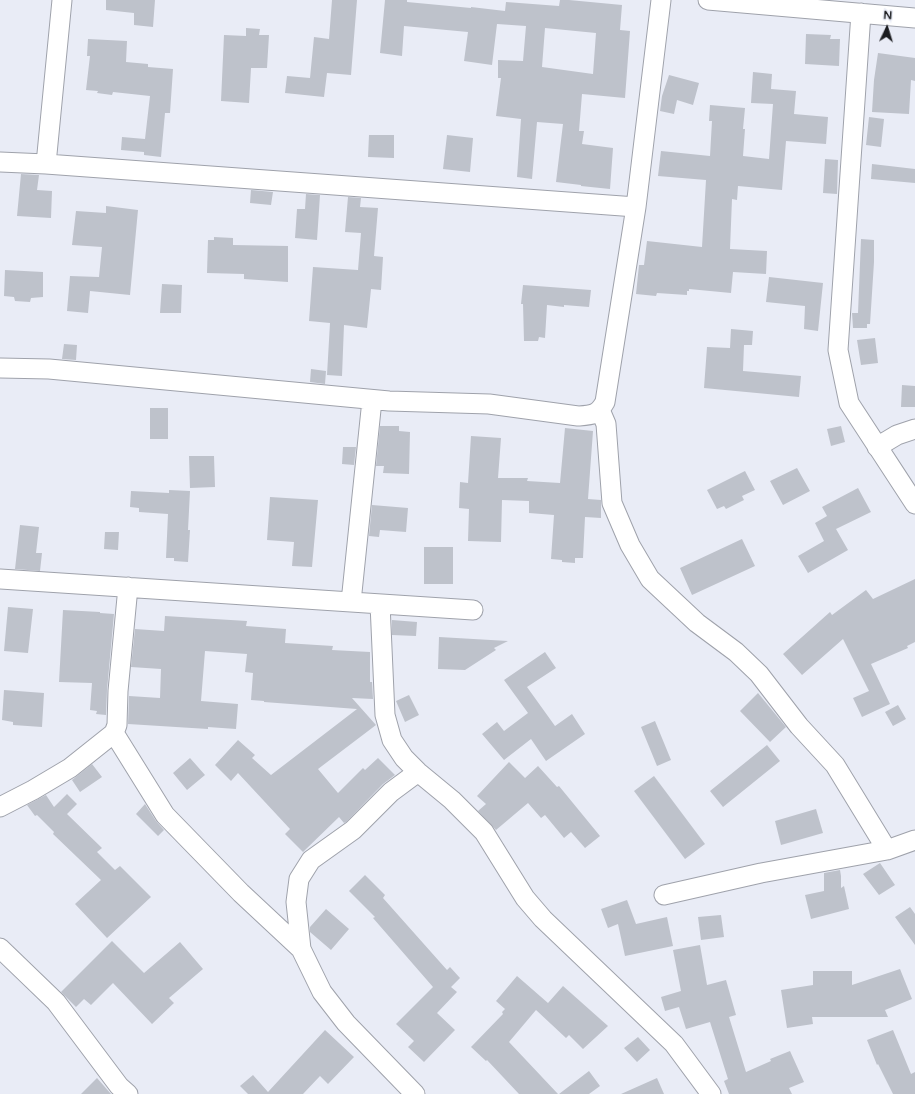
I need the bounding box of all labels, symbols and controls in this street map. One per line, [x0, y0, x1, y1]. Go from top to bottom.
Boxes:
north arrow [867, 8, 907, 48]
text: N [883, 9, 893, 22]

